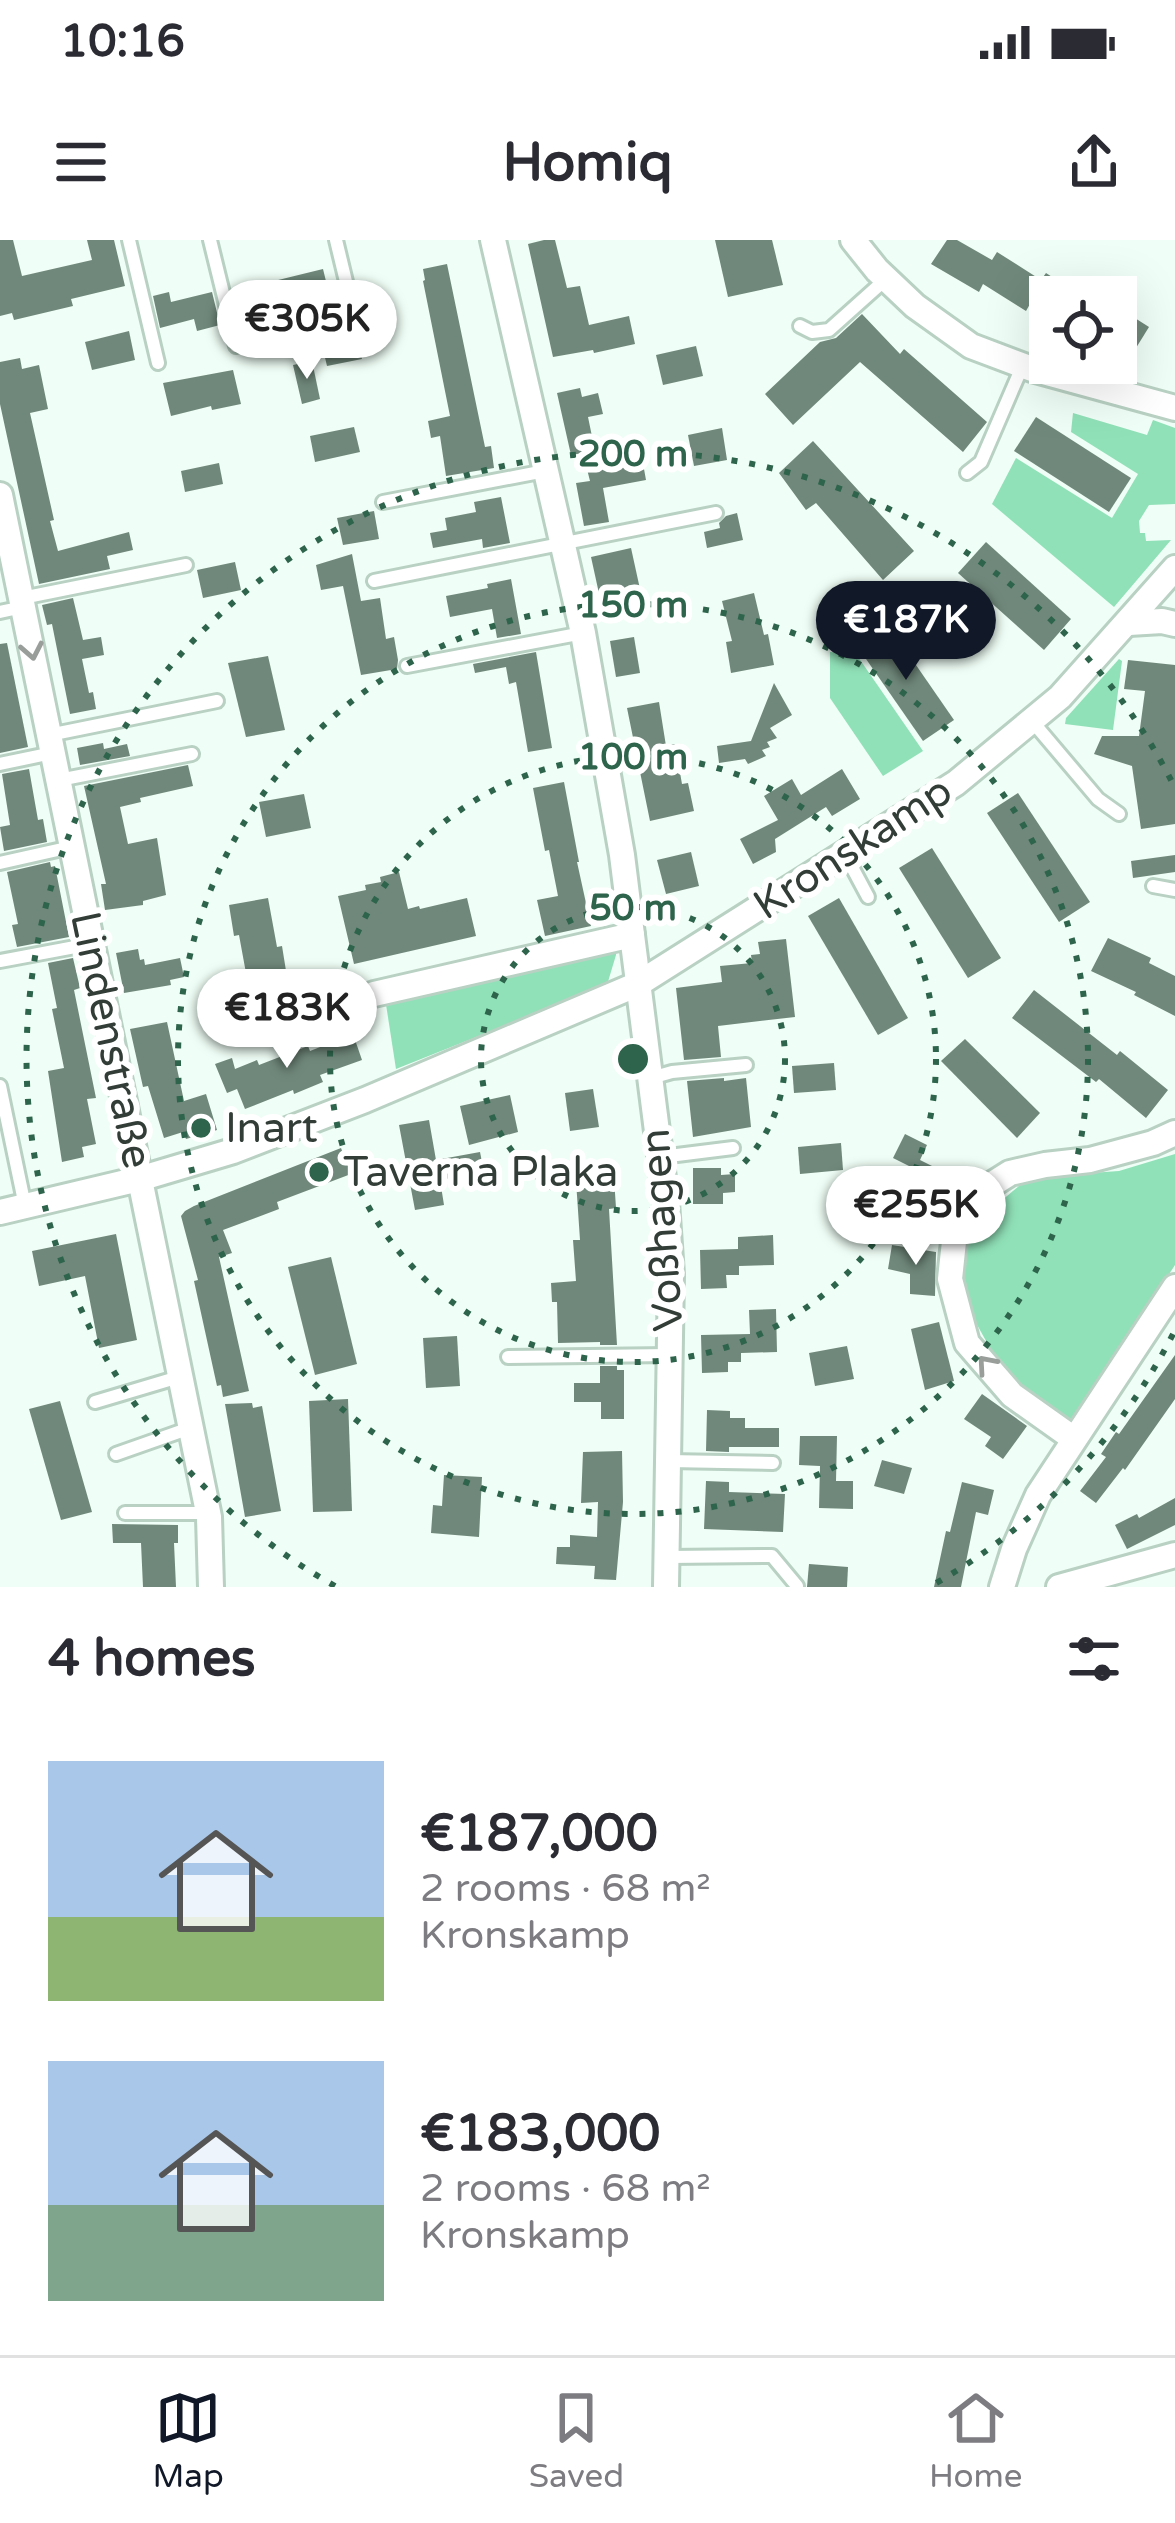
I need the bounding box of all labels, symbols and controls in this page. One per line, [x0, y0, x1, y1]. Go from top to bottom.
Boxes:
text: 10:16 [60, 15, 185, 69]
icon: menu [48, 129, 114, 195]
icon: share [1061, 129, 1127, 195]
text: Homiq [503, 130, 672, 195]
map controls [1029, 276, 1137, 384]
button: locate [1029, 276, 1137, 384]
pin: €305K [223, 280, 391, 382]
text: €305K [244, 295, 370, 342]
text: 200 m [578, 433, 688, 476]
pin: €187K [822, 581, 990, 683]
text: 150 m [578, 584, 688, 627]
text: €187K [843, 596, 969, 643]
one-way arrow [18, 640, 44, 660]
text: 100 m [578, 736, 688, 779]
street label: Kronskamp [744, 765, 962, 931]
text: 50 m [589, 887, 677, 930]
street label: Lindenstraße [59, 907, 163, 1173]
pin: €183K [203, 969, 371, 1071]
text: €183K [224, 984, 350, 1031]
centre of rings [612, 1038, 654, 1080]
place label: Inart [225, 1103, 318, 1154]
marker: Inart [188, 1115, 214, 1141]
street label: Voßhagen [629, 1127, 695, 1333]
place label: Taverna Plaka [343, 1147, 618, 1198]
marker: Taverna Plaka [306, 1159, 332, 1185]
pin: €255K [832, 1166, 1000, 1268]
text: €255K [853, 1181, 979, 1228]
one-way arrow [978, 1356, 1000, 1378]
icon: filters [1061, 1626, 1127, 1692]
text: 4 homes [48, 1628, 256, 1690]
text: €187,000 [420, 1803, 658, 1865]
icon: home [144, 1809, 288, 1953]
text: 2 rooms · 68 m² [420, 1865, 711, 1912]
text: Kronskamp [420, 1912, 630, 1959]
text: €183,000 [420, 2103, 660, 2165]
icon: home [144, 2109, 288, 2253]
text: 2 rooms · 68 m² [420, 2165, 711, 2212]
text: Kronskamp [420, 2212, 630, 2259]
tab: Map [152, 2385, 224, 2496]
tab: Saved [529, 2385, 624, 2496]
tab: Home [929, 2385, 1023, 2496]

